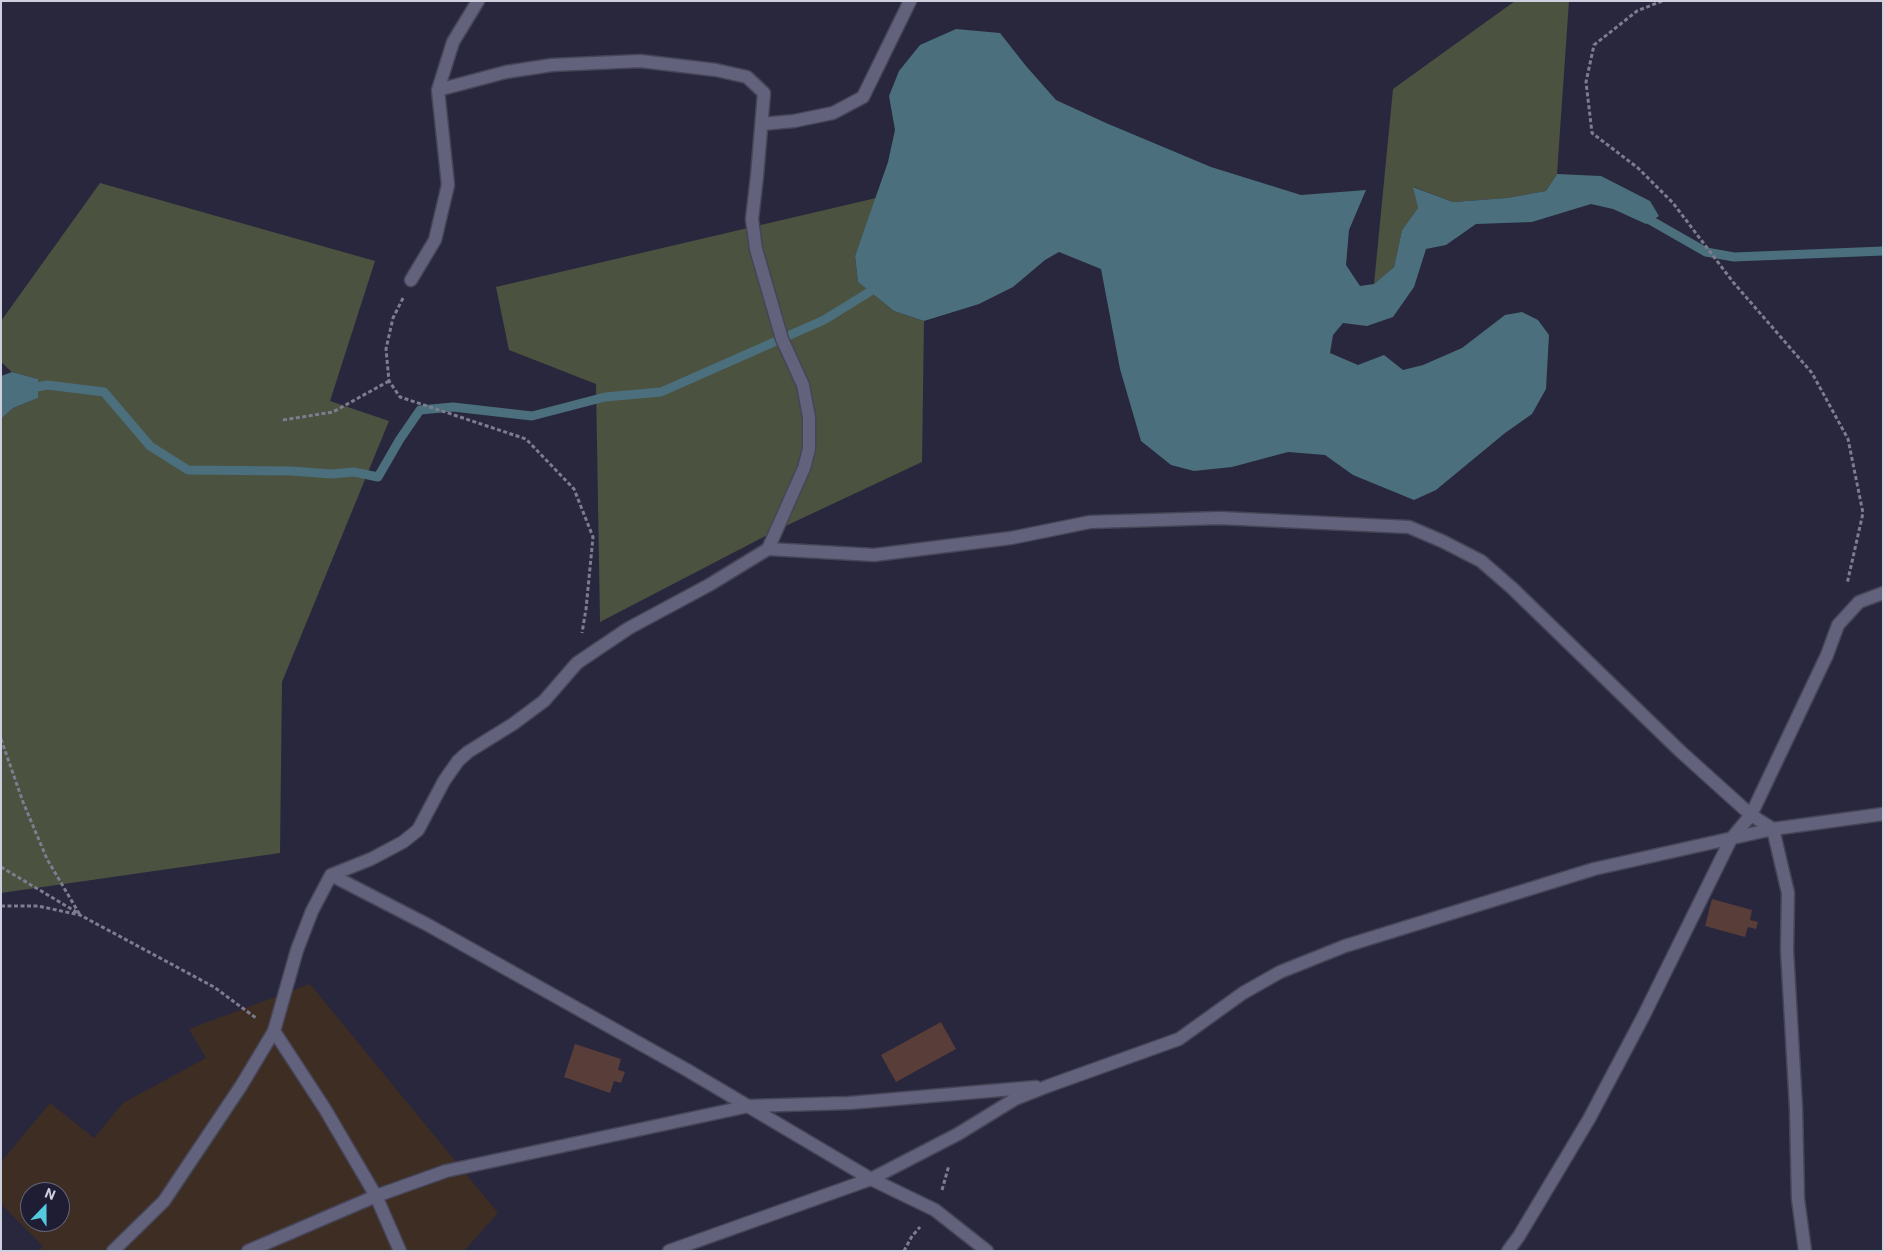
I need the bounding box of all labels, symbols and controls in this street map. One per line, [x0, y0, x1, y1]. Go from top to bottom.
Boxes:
north arrow [20, 1182, 70, 1232]
text: N [43, 1185, 58, 1203]

